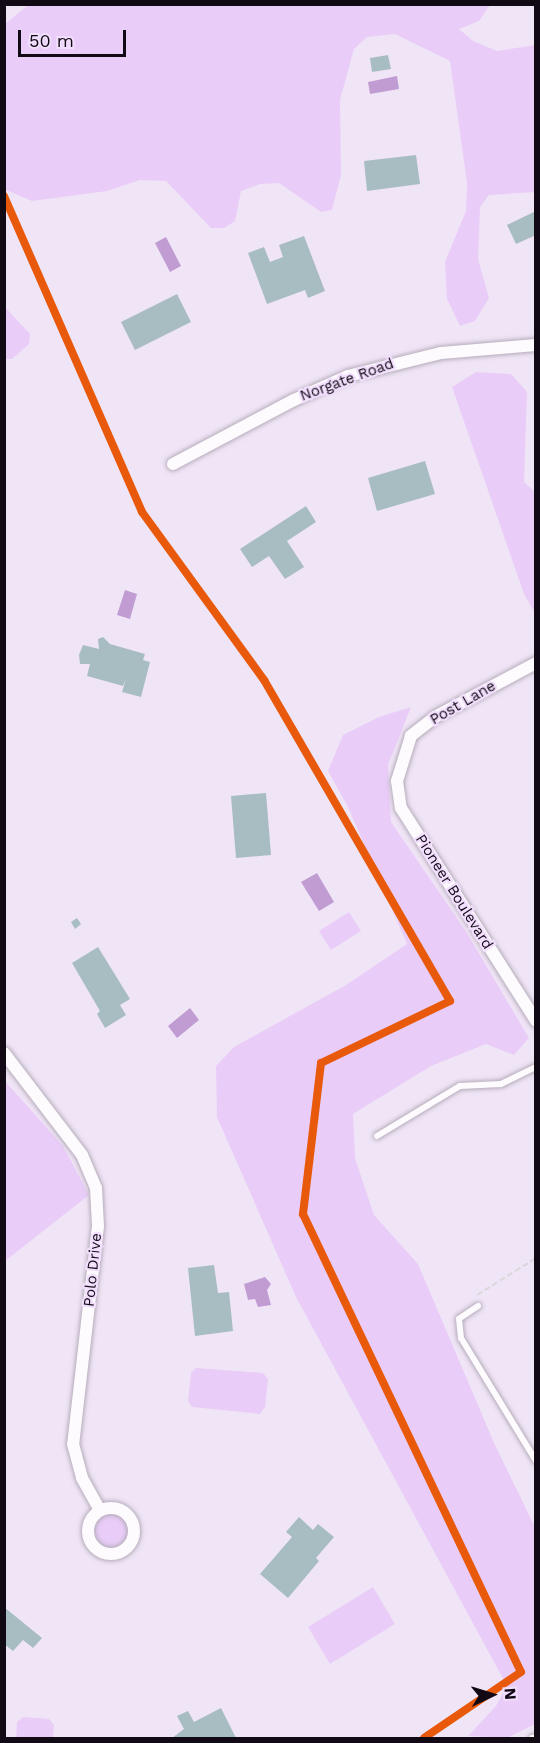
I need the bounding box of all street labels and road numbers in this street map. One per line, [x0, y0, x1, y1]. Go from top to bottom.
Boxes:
street label: Norgate Road [298, 355, 396, 405]
street label: Post Lane [427, 677, 499, 729]
street label: Pioneer Boulevard [411, 831, 497, 953]
street label: Polo Drive [80, 1232, 106, 1308]

